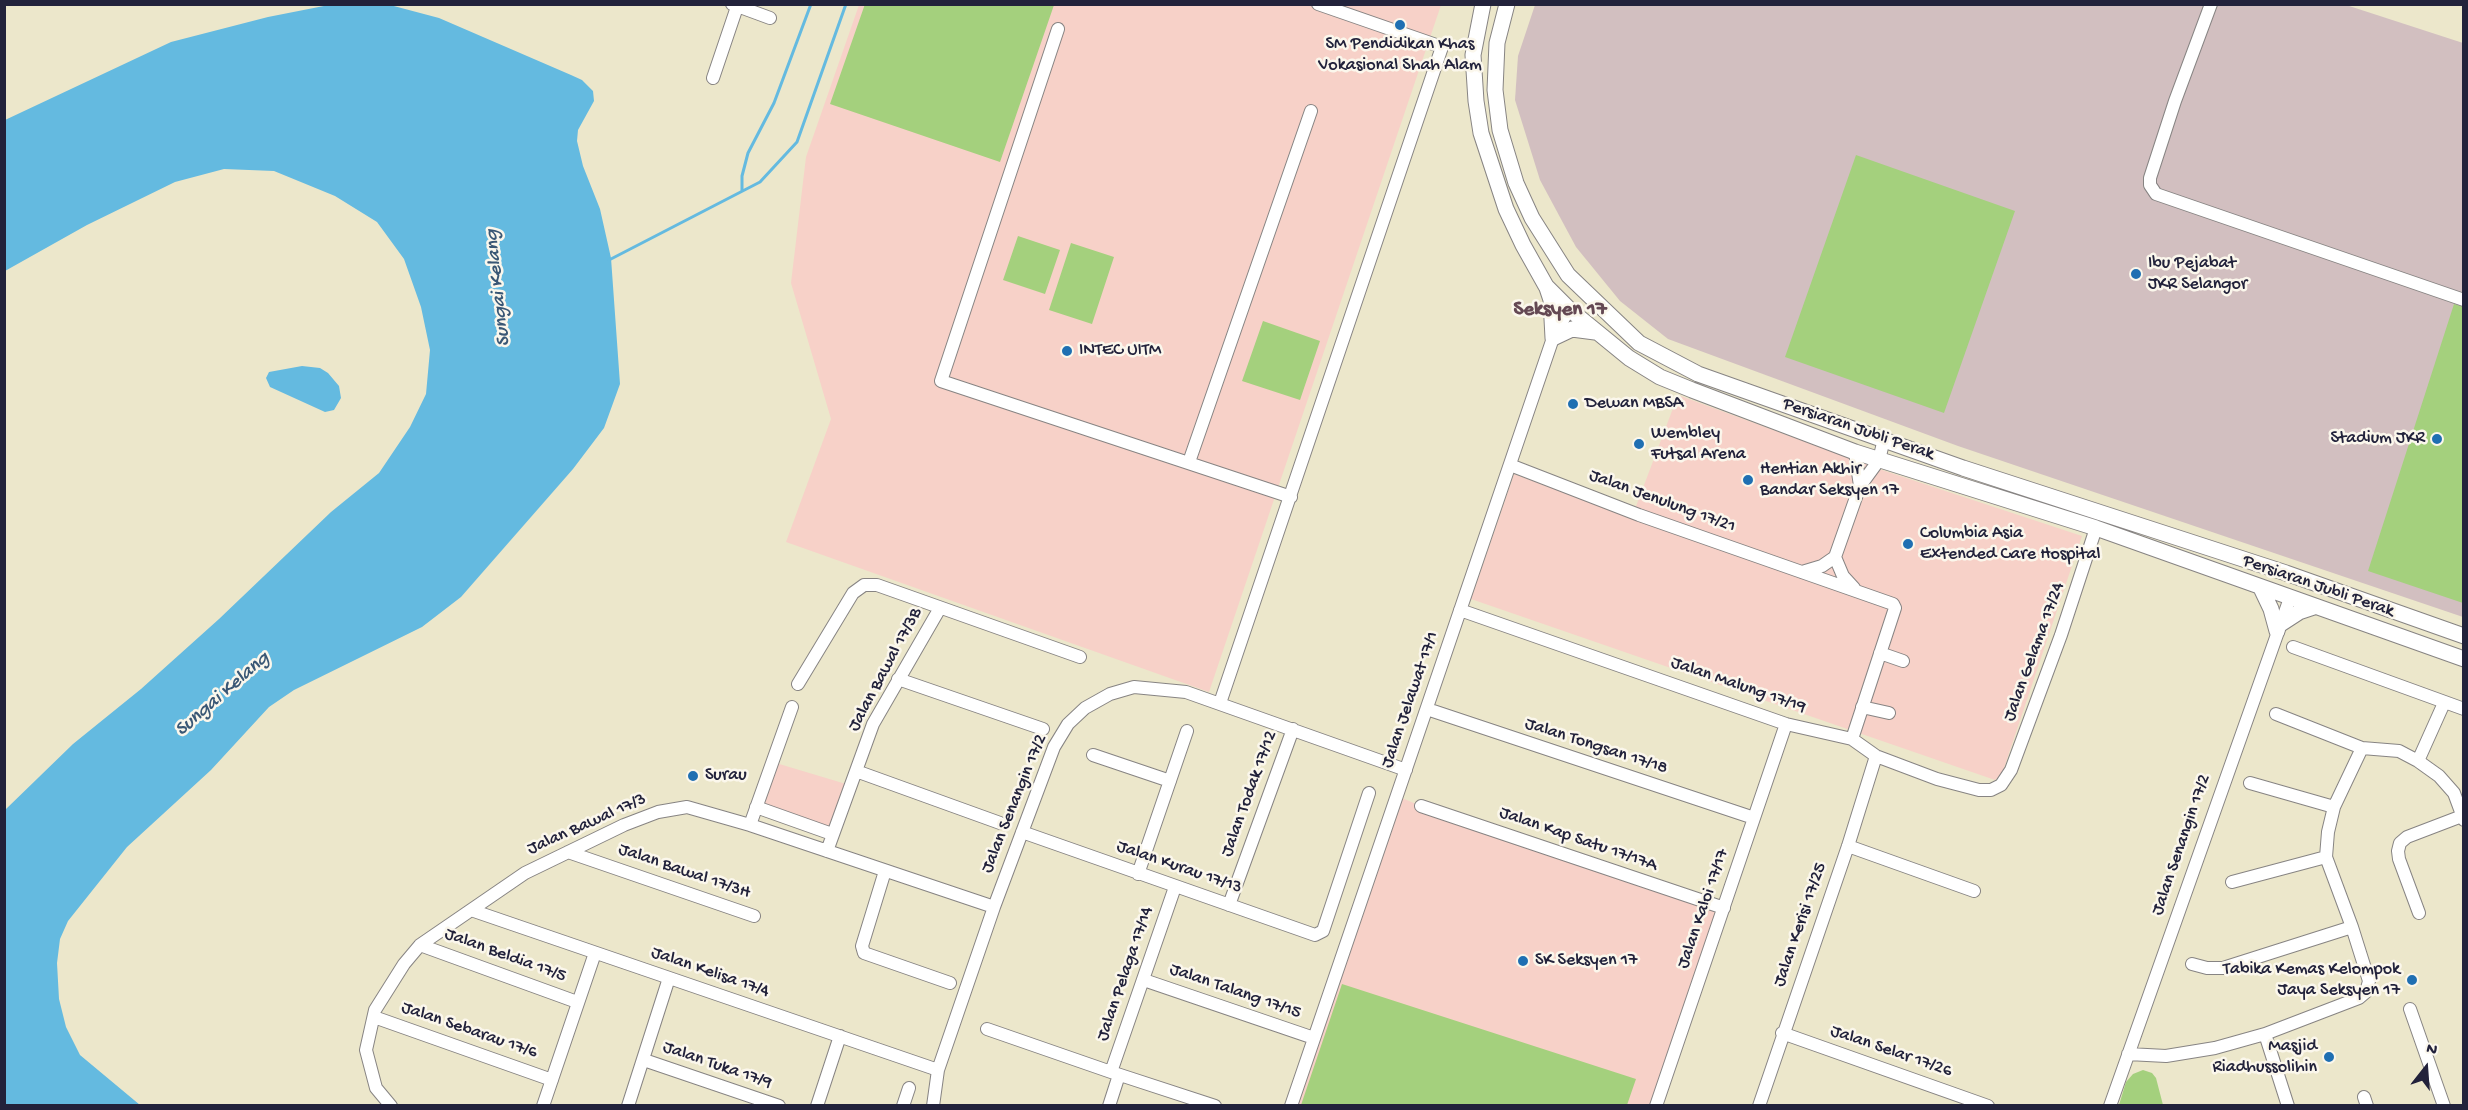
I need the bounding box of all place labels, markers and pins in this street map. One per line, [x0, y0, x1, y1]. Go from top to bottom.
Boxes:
marker: SM Pendidikan Khas Vokasional Shah Alam [1393, 18, 1407, 32]
place label: SM Pendidikan Khas Vokasional Shah Alam [1318, 34, 1482, 76]
place label: Ibu Pejabat JKR Selangor [2148, 253, 2247, 296]
marker: Ibu Pejabat JKR Selangor [2129, 267, 2143, 281]
place label: INTEC UITM [1079, 340, 1161, 362]
marker: INTEC UITM [1060, 344, 1074, 358]
place label: Dewan MBSA [1585, 393, 1683, 415]
marker: Dewan MBSA [1566, 397, 1580, 411]
place label: Wembley Futsal Arena [1651, 423, 1746, 466]
place label: Stadium JKR [2330, 428, 2425, 450]
marker: Stadium JKR [2430, 432, 2444, 446]
marker: Wembley Futsal Arena [1632, 437, 1646, 451]
place label: Hentian Akhir Bandar Seksyen 17 [1760, 459, 1899, 502]
marker: Hentian Akhir Bandar Seksyen 17 [1741, 473, 1755, 487]
place label: Columbia Asia Extended Care Hospital [1920, 523, 2101, 566]
marker: Columbia Asia Extended Care Hospital [1901, 537, 1915, 551]
place label: Surau [705, 765, 747, 787]
marker: Surau [686, 769, 700, 783]
place label: SK Seksyen 17 [1535, 950, 1637, 972]
marker: SK Seksyen 17 [1516, 954, 1530, 968]
place label: Tabika Kemas Kelompok Jaya Seksyen 17 [2223, 959, 2400, 1002]
marker: Tabika Kemas Kelompok Jaya Seksyen 17 [2405, 973, 2419, 987]
place label: Masjid Riadhussolihin [2212, 1036, 2317, 1078]
marker: Masjid Riadhussolihin [2322, 1050, 2336, 1064]

